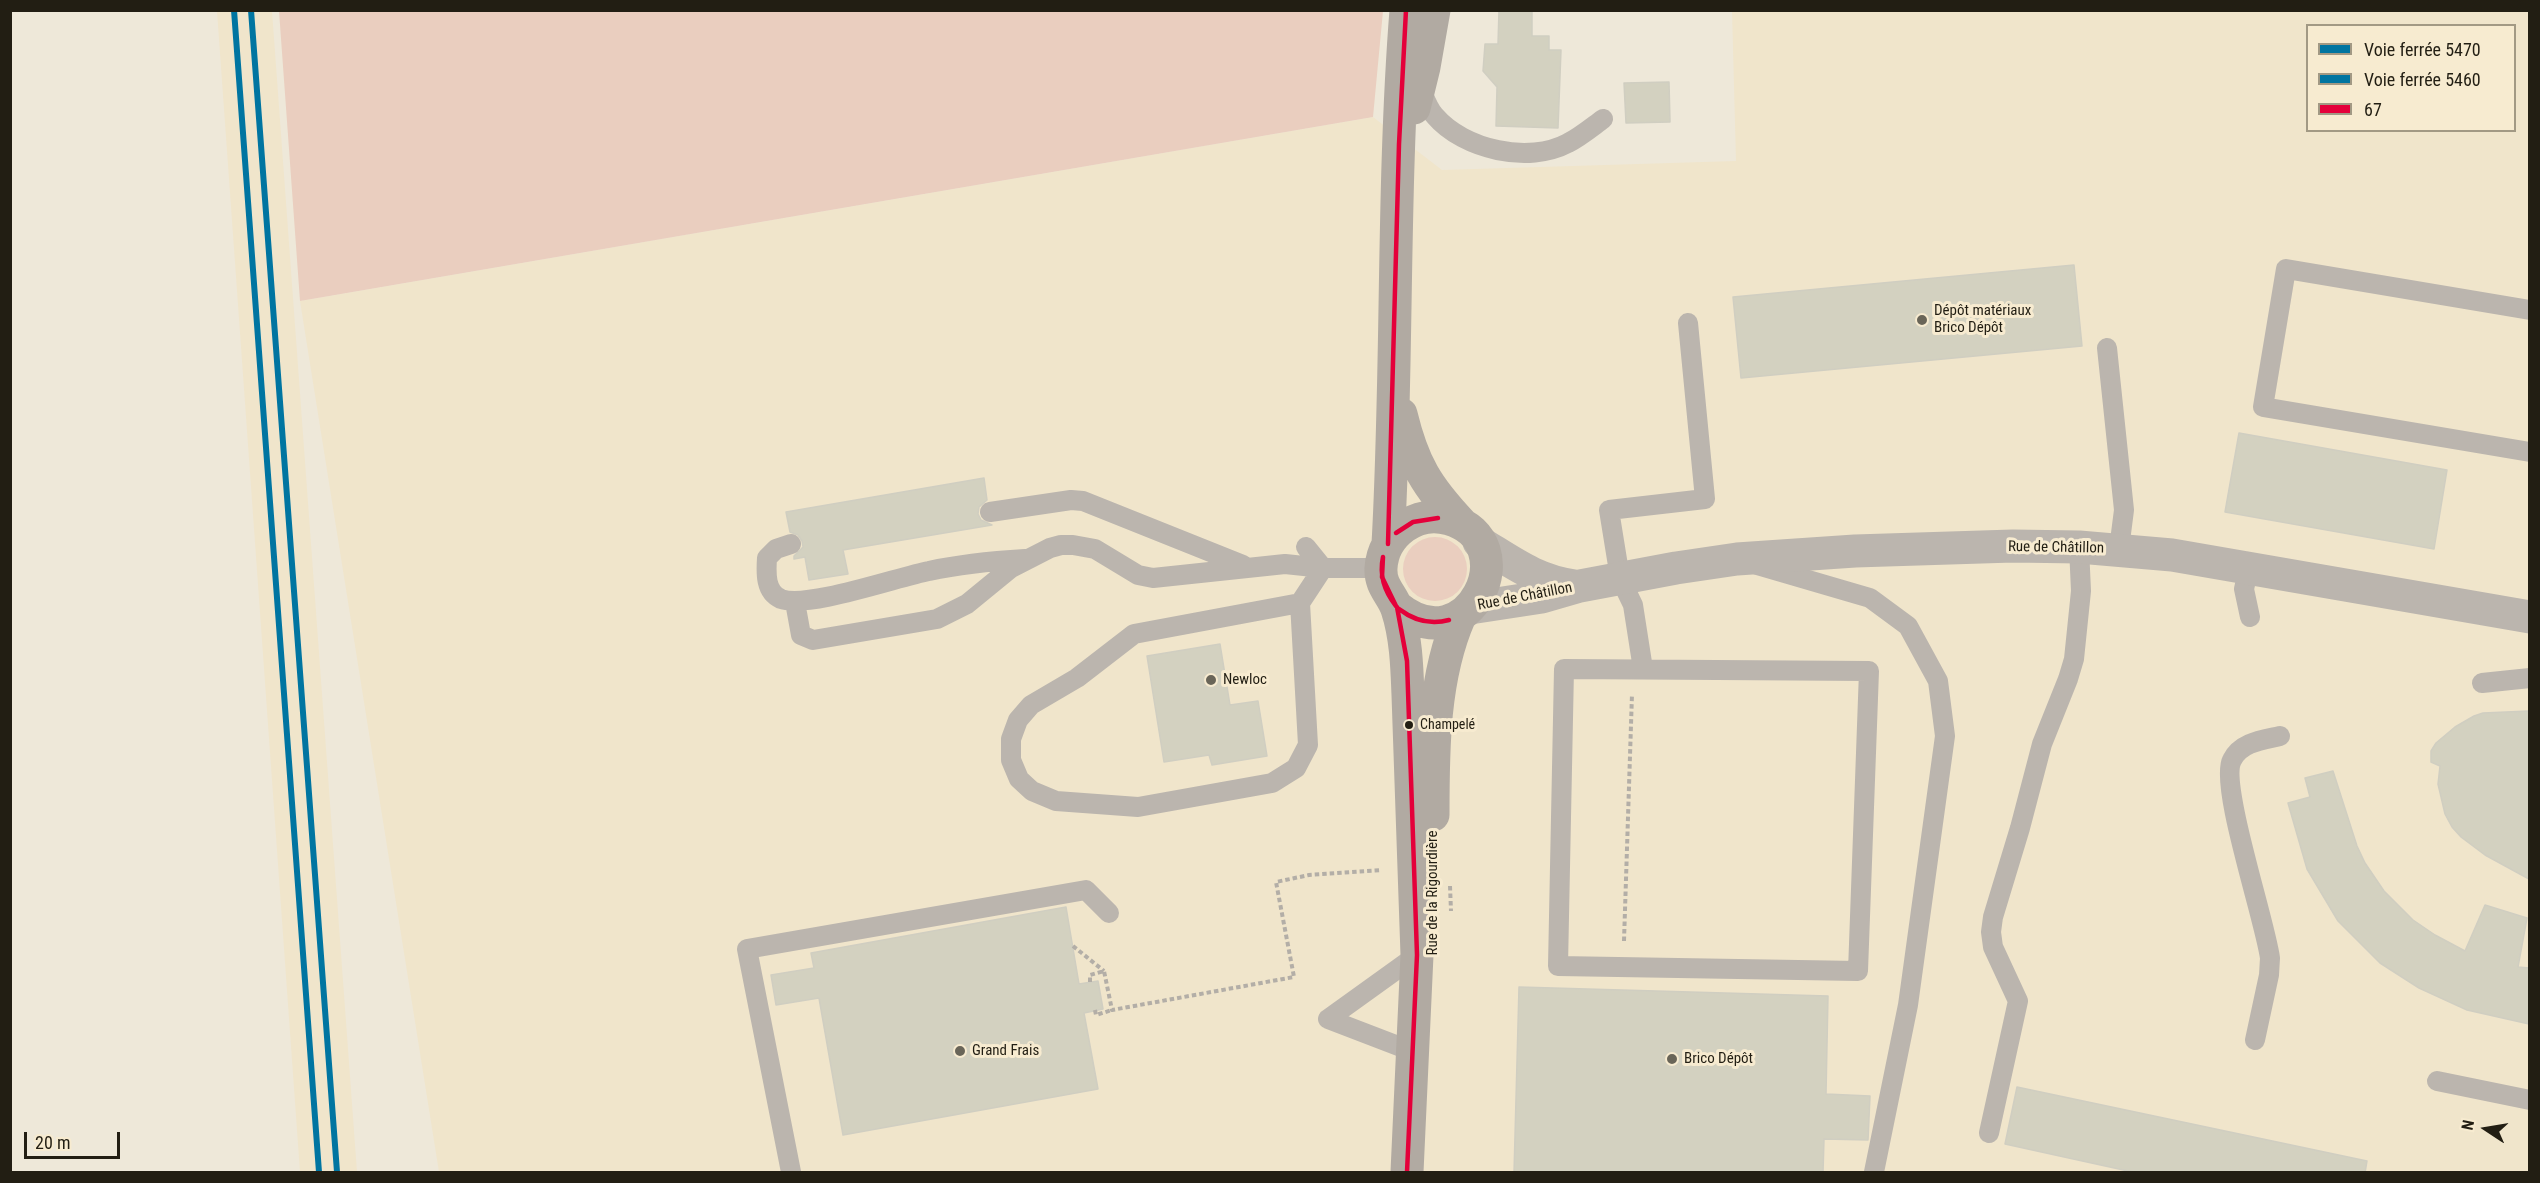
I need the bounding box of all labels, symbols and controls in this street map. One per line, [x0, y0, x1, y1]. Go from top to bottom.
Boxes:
legend [2306, 24, 2516, 132]
text: Voie ferrée 5470 [2364, 39, 2481, 60]
text: Voie ferrée 5460 [2364, 69, 2481, 90]
text: 67 [2364, 99, 2382, 120]
place label: Dépôt matériaux Brico Dépôt [1934, 302, 2031, 337]
marker: Dépôt matériaux Brico Dépôt [1915, 313, 1929, 327]
street label: Rue de Châtillon [2008, 538, 2104, 558]
street label: Rue de Châtillon [1476, 579, 1574, 615]
place label: Newloc [1223, 671, 1267, 689]
marker: Newloc [1204, 673, 1218, 687]
place label: Champelé [1420, 717, 1475, 733]
marker: Champelé [1403, 719, 1415, 731]
street label: Rue de la Rigourdière [1424, 830, 1442, 956]
place label: Grand Frais [972, 1042, 1039, 1060]
marker: Grand Frais [953, 1044, 967, 1058]
place label: Brico Dépôt [1684, 1050, 1753, 1068]
marker: Brico Dépôt [1665, 1052, 1679, 1066]
north arrow [2456, 1099, 2516, 1159]
text: N [2458, 1118, 2478, 1132]
scale bar [27, 1120, 123, 1158]
text: 20 m [35, 1132, 70, 1153]

